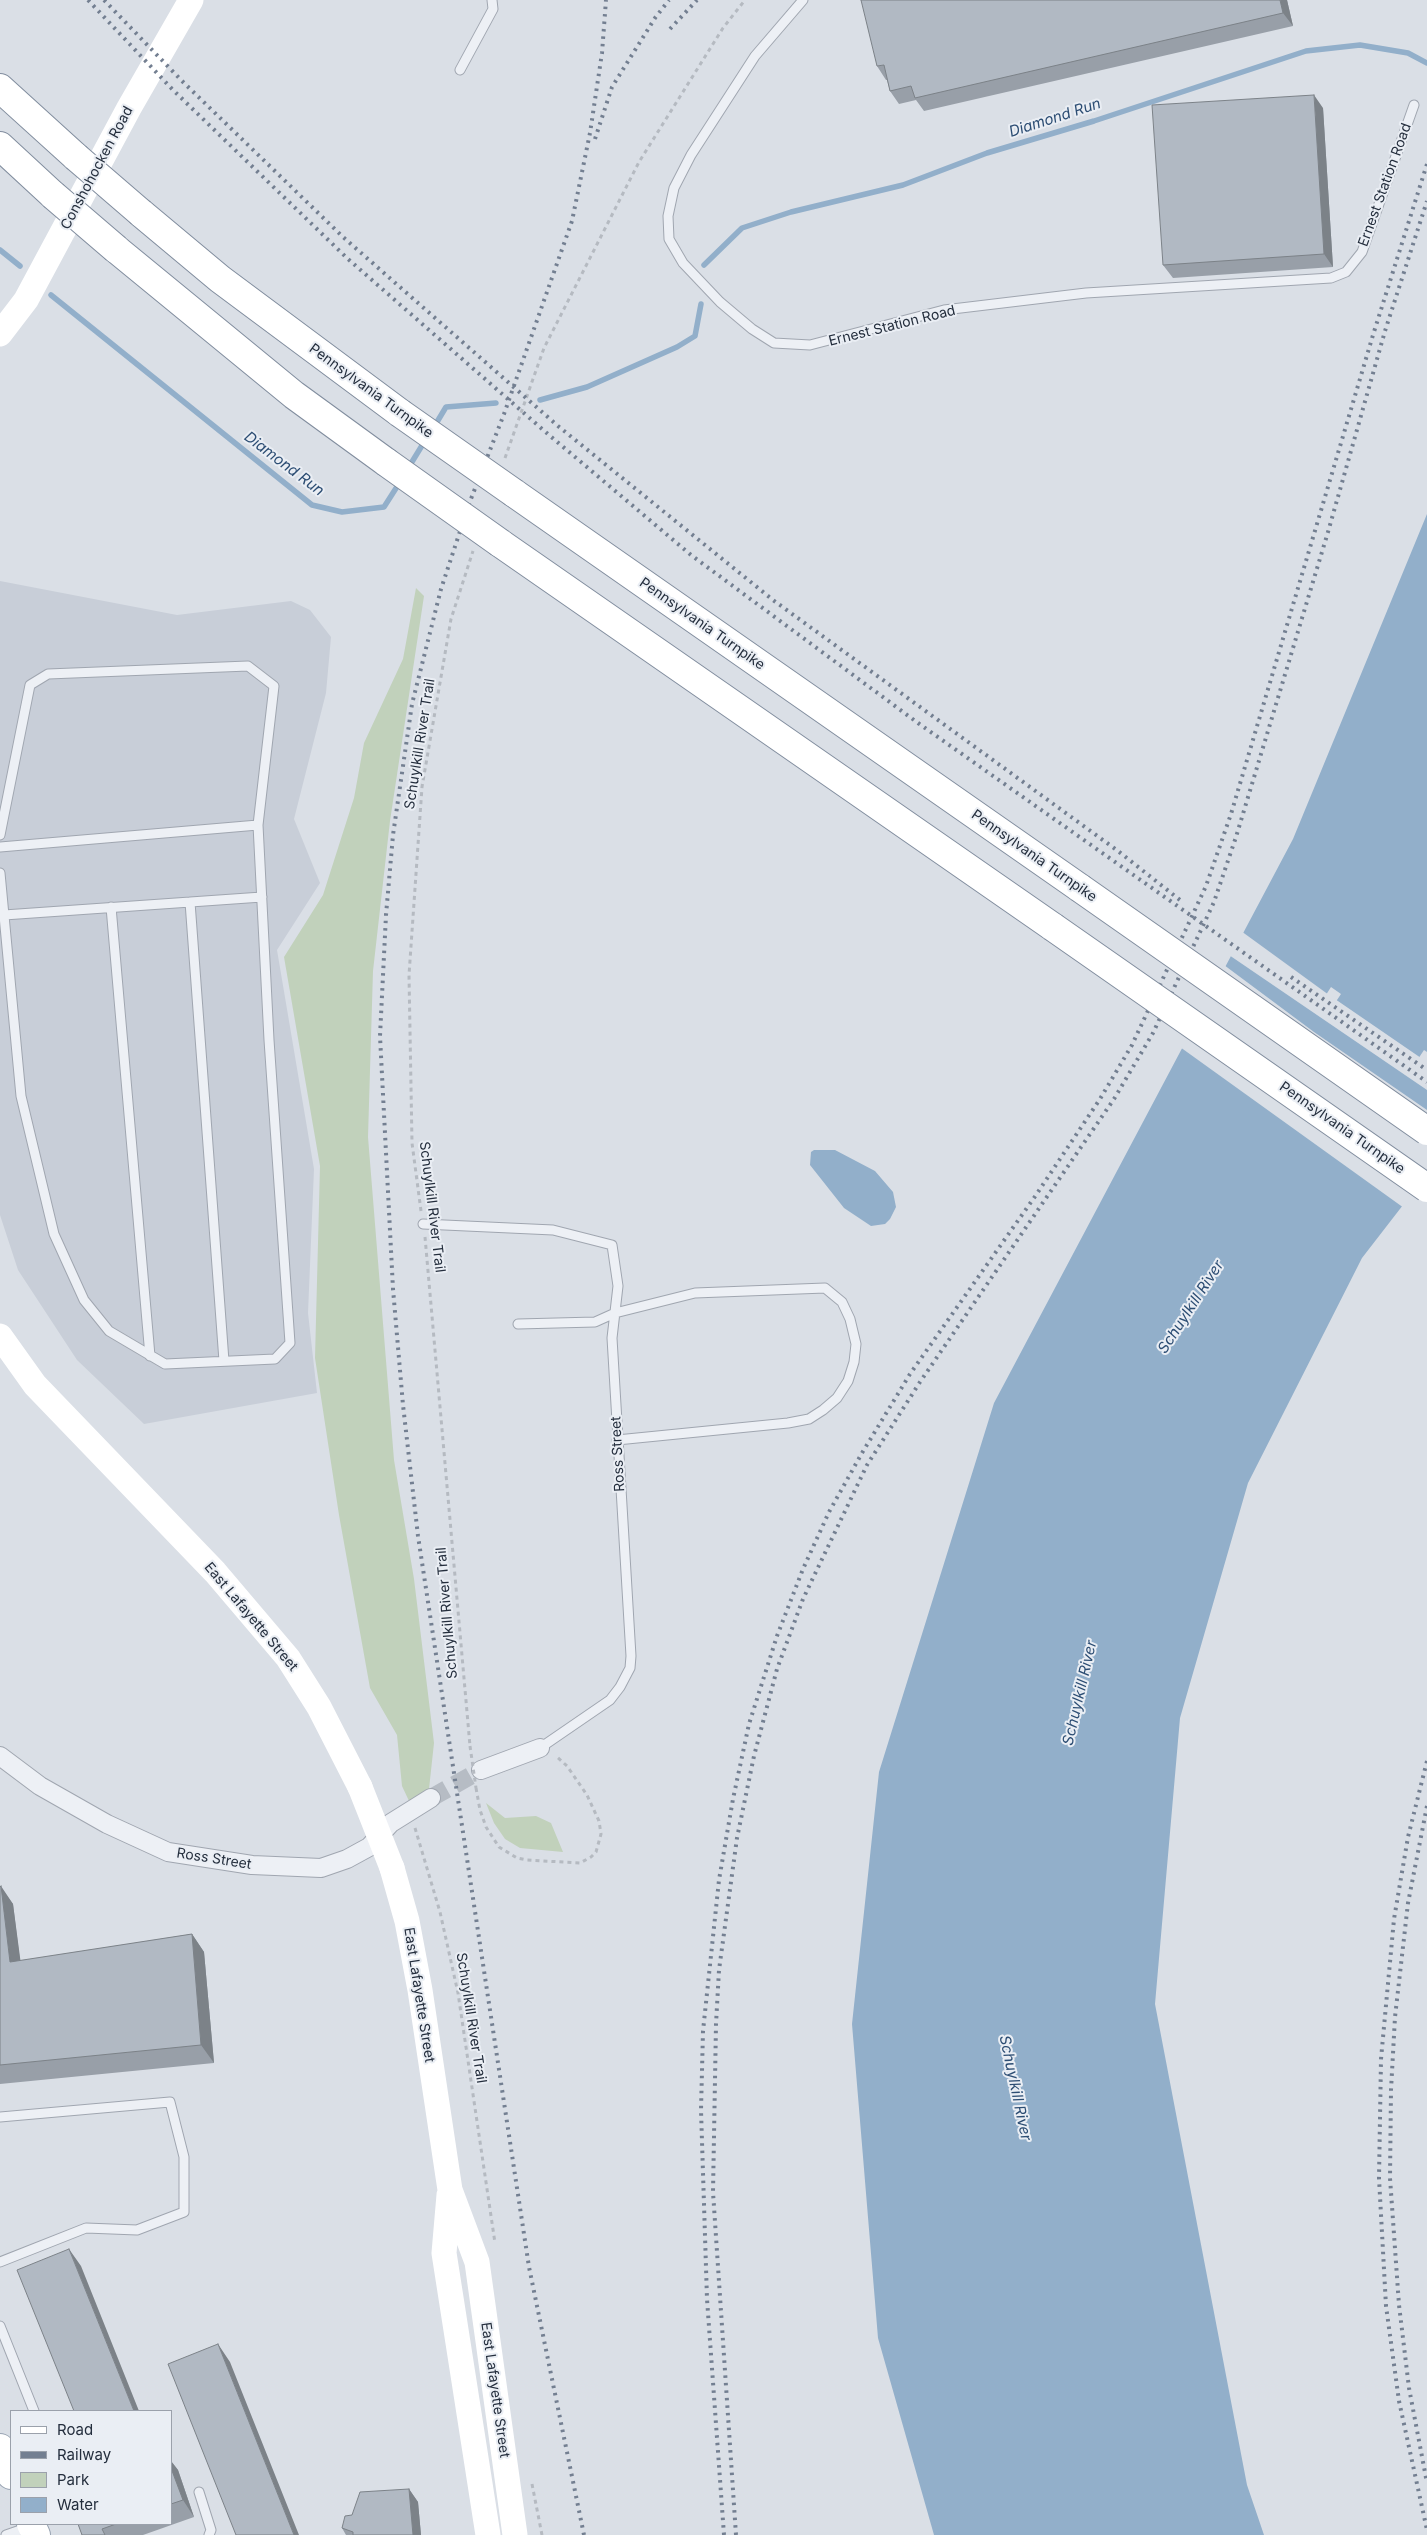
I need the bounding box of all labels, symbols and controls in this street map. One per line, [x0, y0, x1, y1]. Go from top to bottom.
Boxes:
water label: Diamond Run [1007, 95, 1103, 141]
street label: Conshohocken Road [57, 104, 137, 232]
street label: Ernest Station Road [1355, 121, 1415, 249]
street label: Ernest Station Road [827, 302, 957, 350]
street label: Pennsylvania Turnpike [306, 340, 436, 442]
water label: Diamond Run [240, 428, 328, 500]
street label: Pennsylvania Turnpike [636, 574, 768, 674]
street label: Schuylkill River Trail [401, 677, 439, 811]
street label: Pennsylvania Turnpike [968, 806, 1100, 906]
street label: Pennsylvania Turnpike [1276, 1078, 1408, 1178]
street label: Schuylkill River Trail [416, 1140, 448, 1274]
water label: Schuylkill River [1154, 1257, 1228, 1357]
street label: Ross Street [608, 1416, 628, 1492]
street label: Schuylkill River Trail [433, 1546, 461, 1680]
street label: East Lafayette Street [201, 1559, 301, 1675]
water label: Schuylkill River [1059, 1639, 1101, 1747]
street label: Ross Street [175, 1845, 253, 1873]
street label: East Lafayette Street [400, 1926, 438, 2064]
street label: Schuylkill River Trail [452, 1951, 490, 2085]
water label: Schuylkill River [995, 2034, 1035, 2142]
street label: East Lafayette Street [477, 2321, 513, 2459]
legend [10, 2410, 172, 2525]
text: Road [57, 2420, 93, 2439]
text: Railway [57, 2445, 111, 2464]
text: Park [57, 2470, 89, 2489]
text: Water [57, 2495, 99, 2514]

